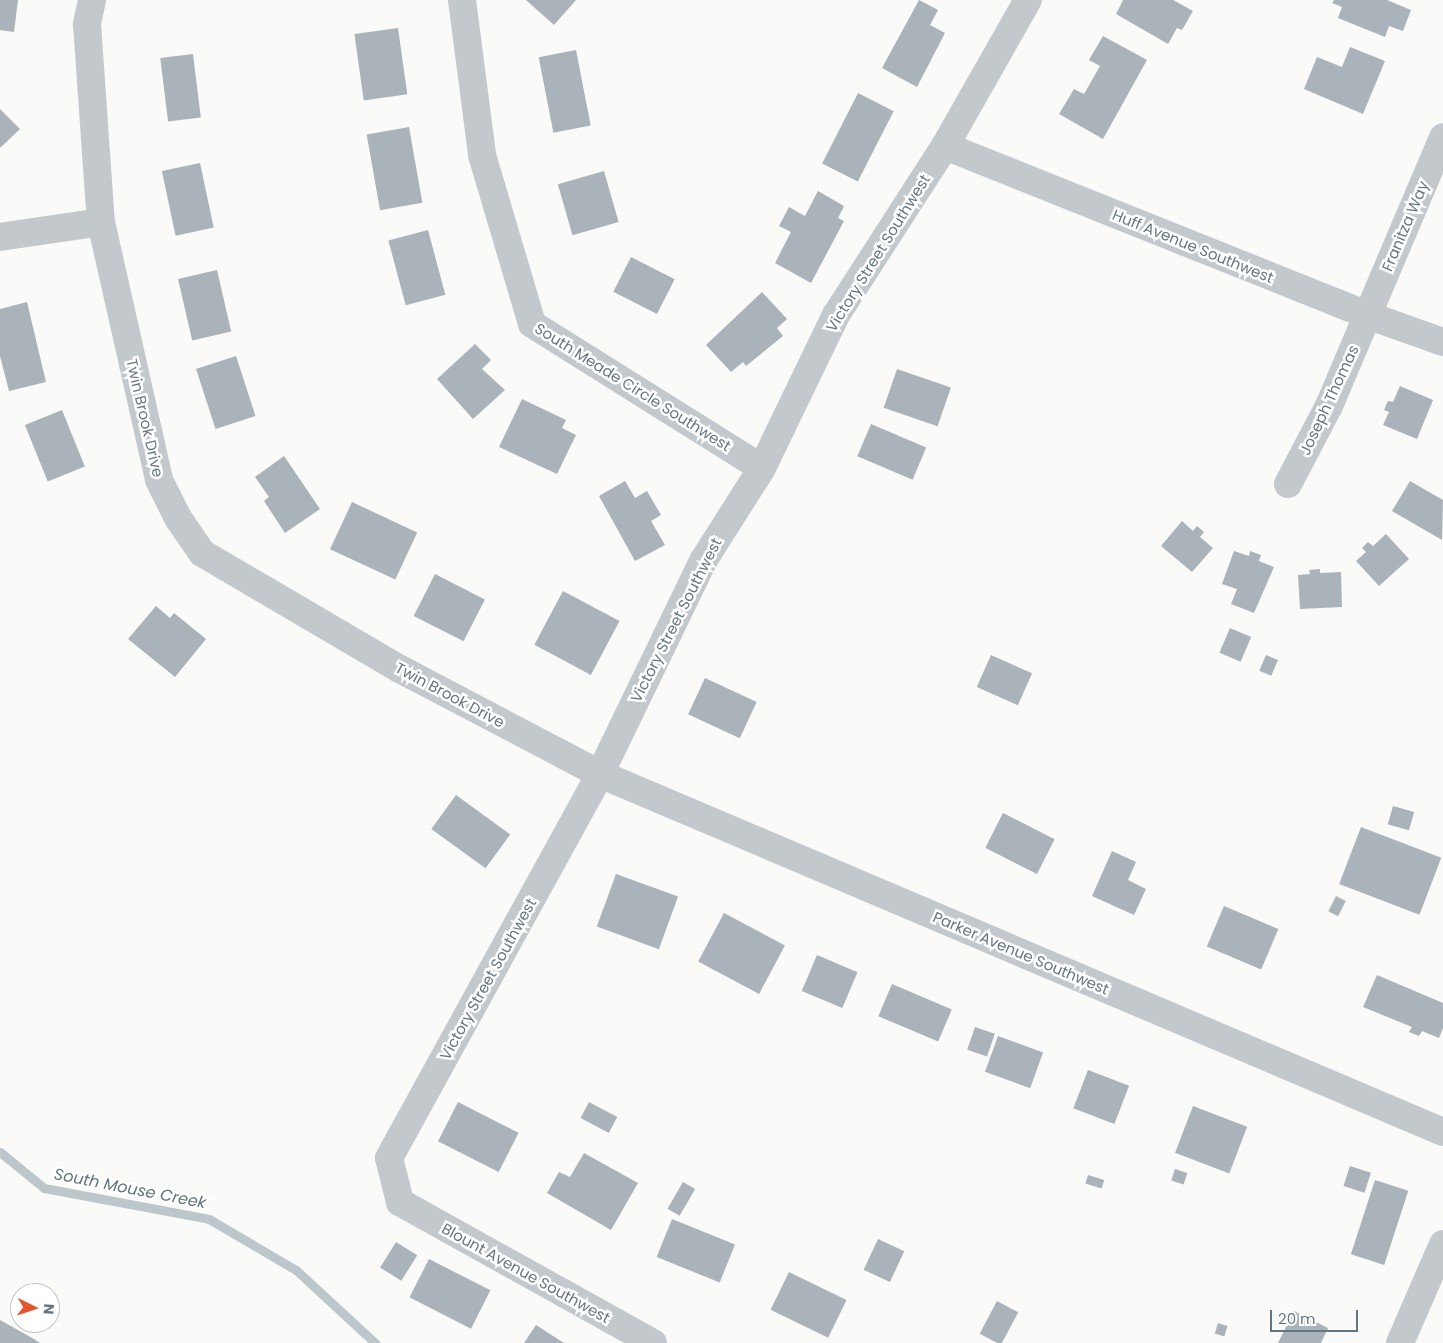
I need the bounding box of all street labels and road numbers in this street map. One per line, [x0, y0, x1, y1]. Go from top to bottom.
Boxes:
street label: Victory Street Southwest [822, 171, 934, 335]
street label: Franitza Way [1378, 178, 1432, 274]
street label: Huff Avenue Southwest [1110, 205, 1276, 287]
street label: South Meade Circle Southwest [532, 319, 734, 455]
street label: Joseph Thomas [1296, 342, 1362, 458]
street label: Twin Brook Drive [123, 357, 167, 479]
street label: Victory Street Southwest [627, 535, 725, 705]
street label: Twin Brook Drive [392, 659, 508, 731]
street label: Victory Street Southwest [436, 895, 540, 1063]
street label: Parker Avenue Southwest [930, 908, 1112, 998]
street label: Blount Avenue Southwest [439, 1219, 613, 1327]

